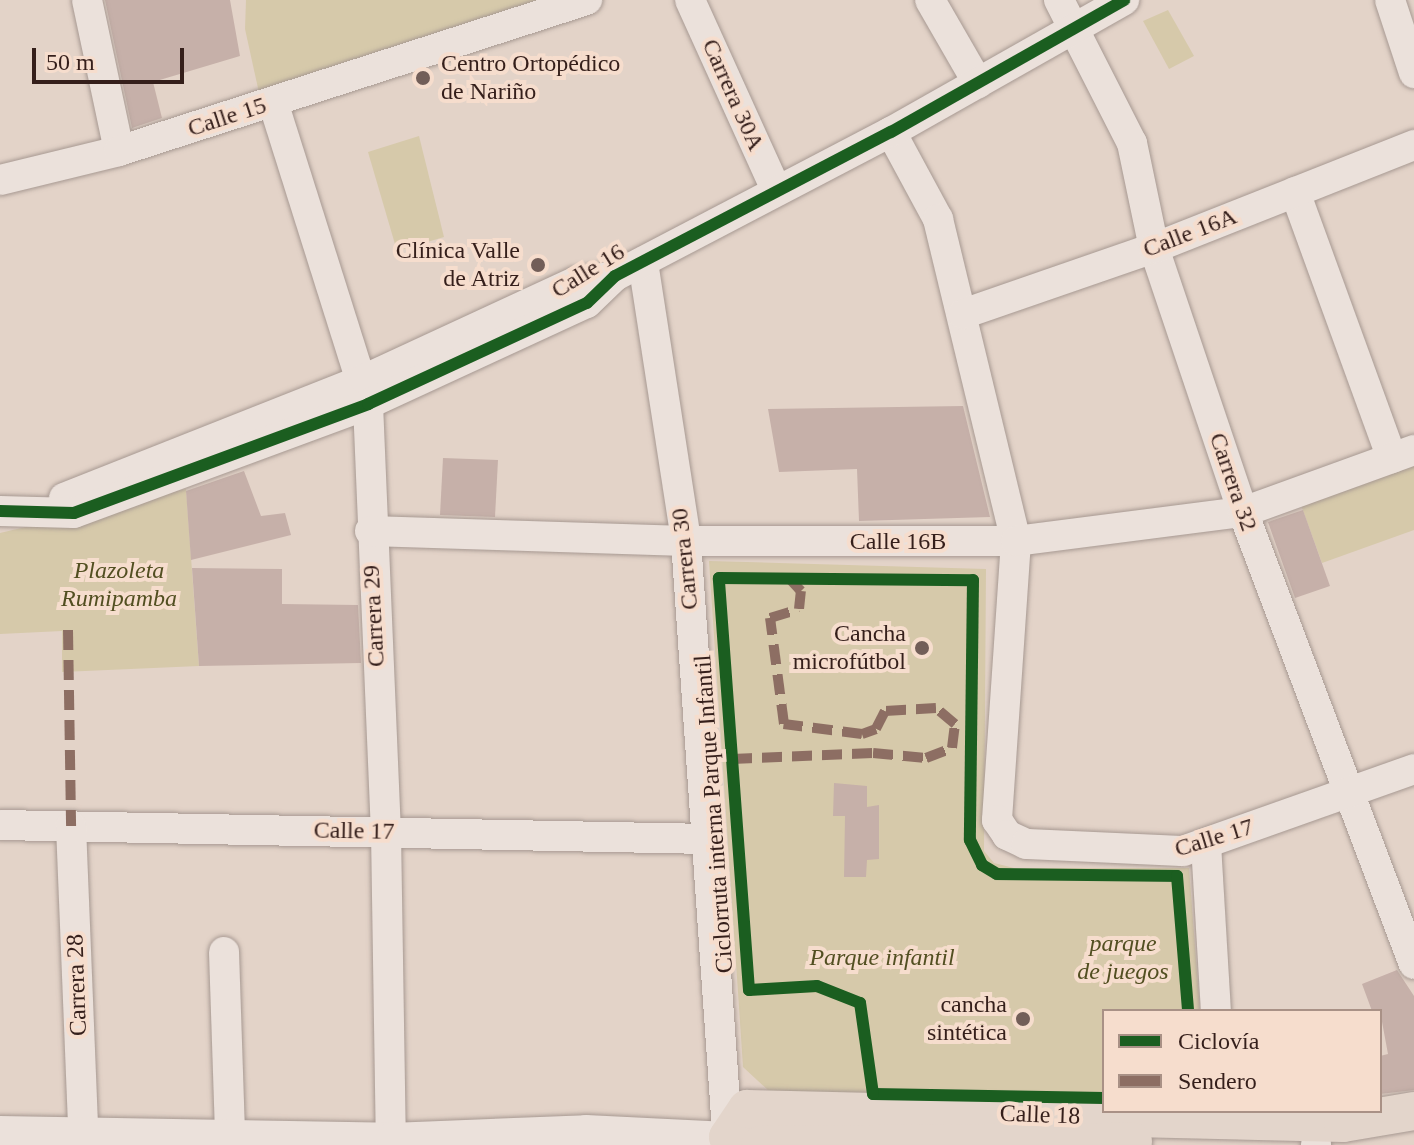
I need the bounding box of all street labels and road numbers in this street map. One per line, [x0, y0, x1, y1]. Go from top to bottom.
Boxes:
street label: Carrera 30A [696, 35, 770, 155]
street label: Calle 15 [184, 91, 270, 143]
street label: Calle 16A [1139, 202, 1241, 264]
street label: Calle 16 [546, 237, 630, 305]
street label: Carrera 32 [1203, 429, 1263, 535]
street label: Carrera 30 [665, 507, 705, 611]
street label: Calle 16B [850, 528, 946, 556]
street label: Carrera 29 [357, 564, 391, 668]
street label: Ciclorruta interna Parque Infantil [689, 654, 739, 974]
street label: Calle 17 [1171, 812, 1257, 864]
street label: Calle 17 [313, 816, 395, 846]
street label: Carrera 28 [61, 934, 93, 1036]
street label: Calle 18 [999, 1099, 1081, 1131]

